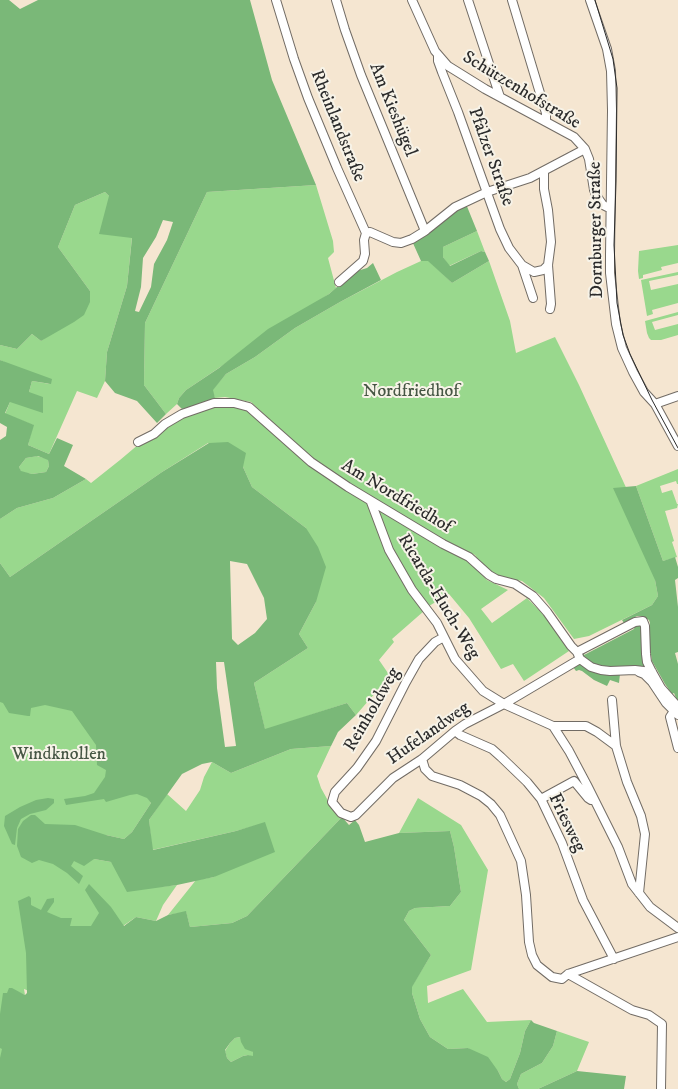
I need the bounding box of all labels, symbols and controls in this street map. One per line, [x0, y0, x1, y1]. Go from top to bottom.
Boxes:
street label: Schützenhofstraße [458, 47, 584, 135]
street label: Am Kieshügel [363, 60, 421, 160]
street label: Rheinlandstraße [305, 67, 369, 185]
street label: Pfälzer Straße [462, 105, 518, 209]
street label: Dornburger Straße [585, 161, 609, 299]
park label: Nordfriedhof [363, 381, 459, 403]
street label: Am Nordfriedhof [337, 456, 455, 538]
street label: Ricarda-Huch-Weg [392, 530, 484, 664]
street label: Reinholdweg [340, 664, 406, 756]
street label: Hufelandweg [384, 698, 474, 770]
park label: Windknollen [12, 744, 106, 766]
street label: Friesweg [543, 790, 589, 856]

